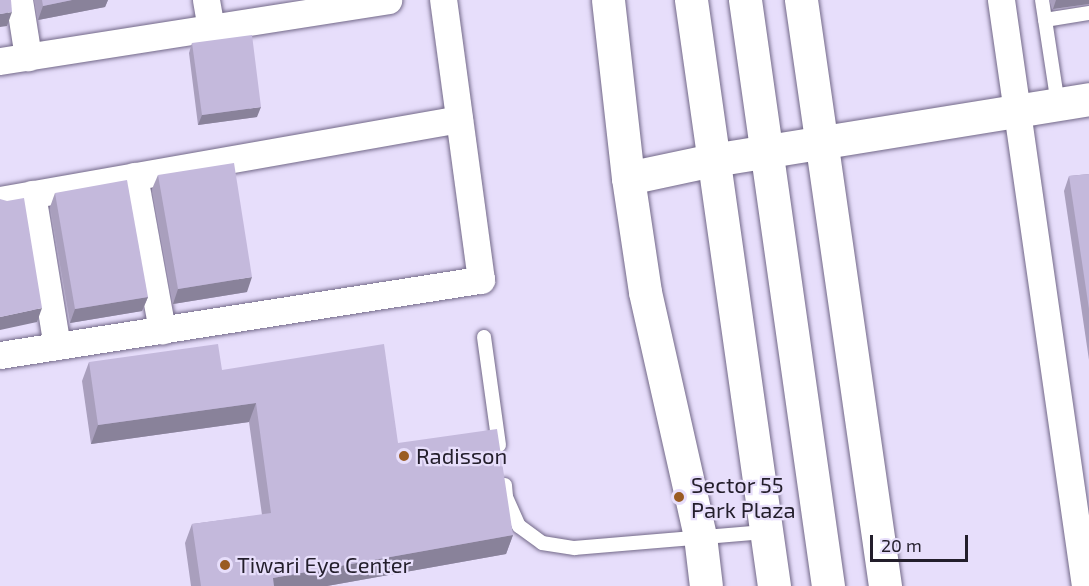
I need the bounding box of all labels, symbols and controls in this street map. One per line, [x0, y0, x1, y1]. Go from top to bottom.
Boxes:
place label: Radisson [416, 443, 507, 469]
marker: Radisson [397, 449, 411, 463]
place label: Sector 55 Park Plaza [691, 471, 796, 522]
marker: Sector 55 Park Plaza [672, 490, 686, 504]
scale bar [873, 523, 970, 561]
text: 20 m [881, 534, 922, 556]
place label: Tiwari Eye Center [237, 552, 411, 578]
marker: Tiwari Eye Center [218, 558, 232, 572]

